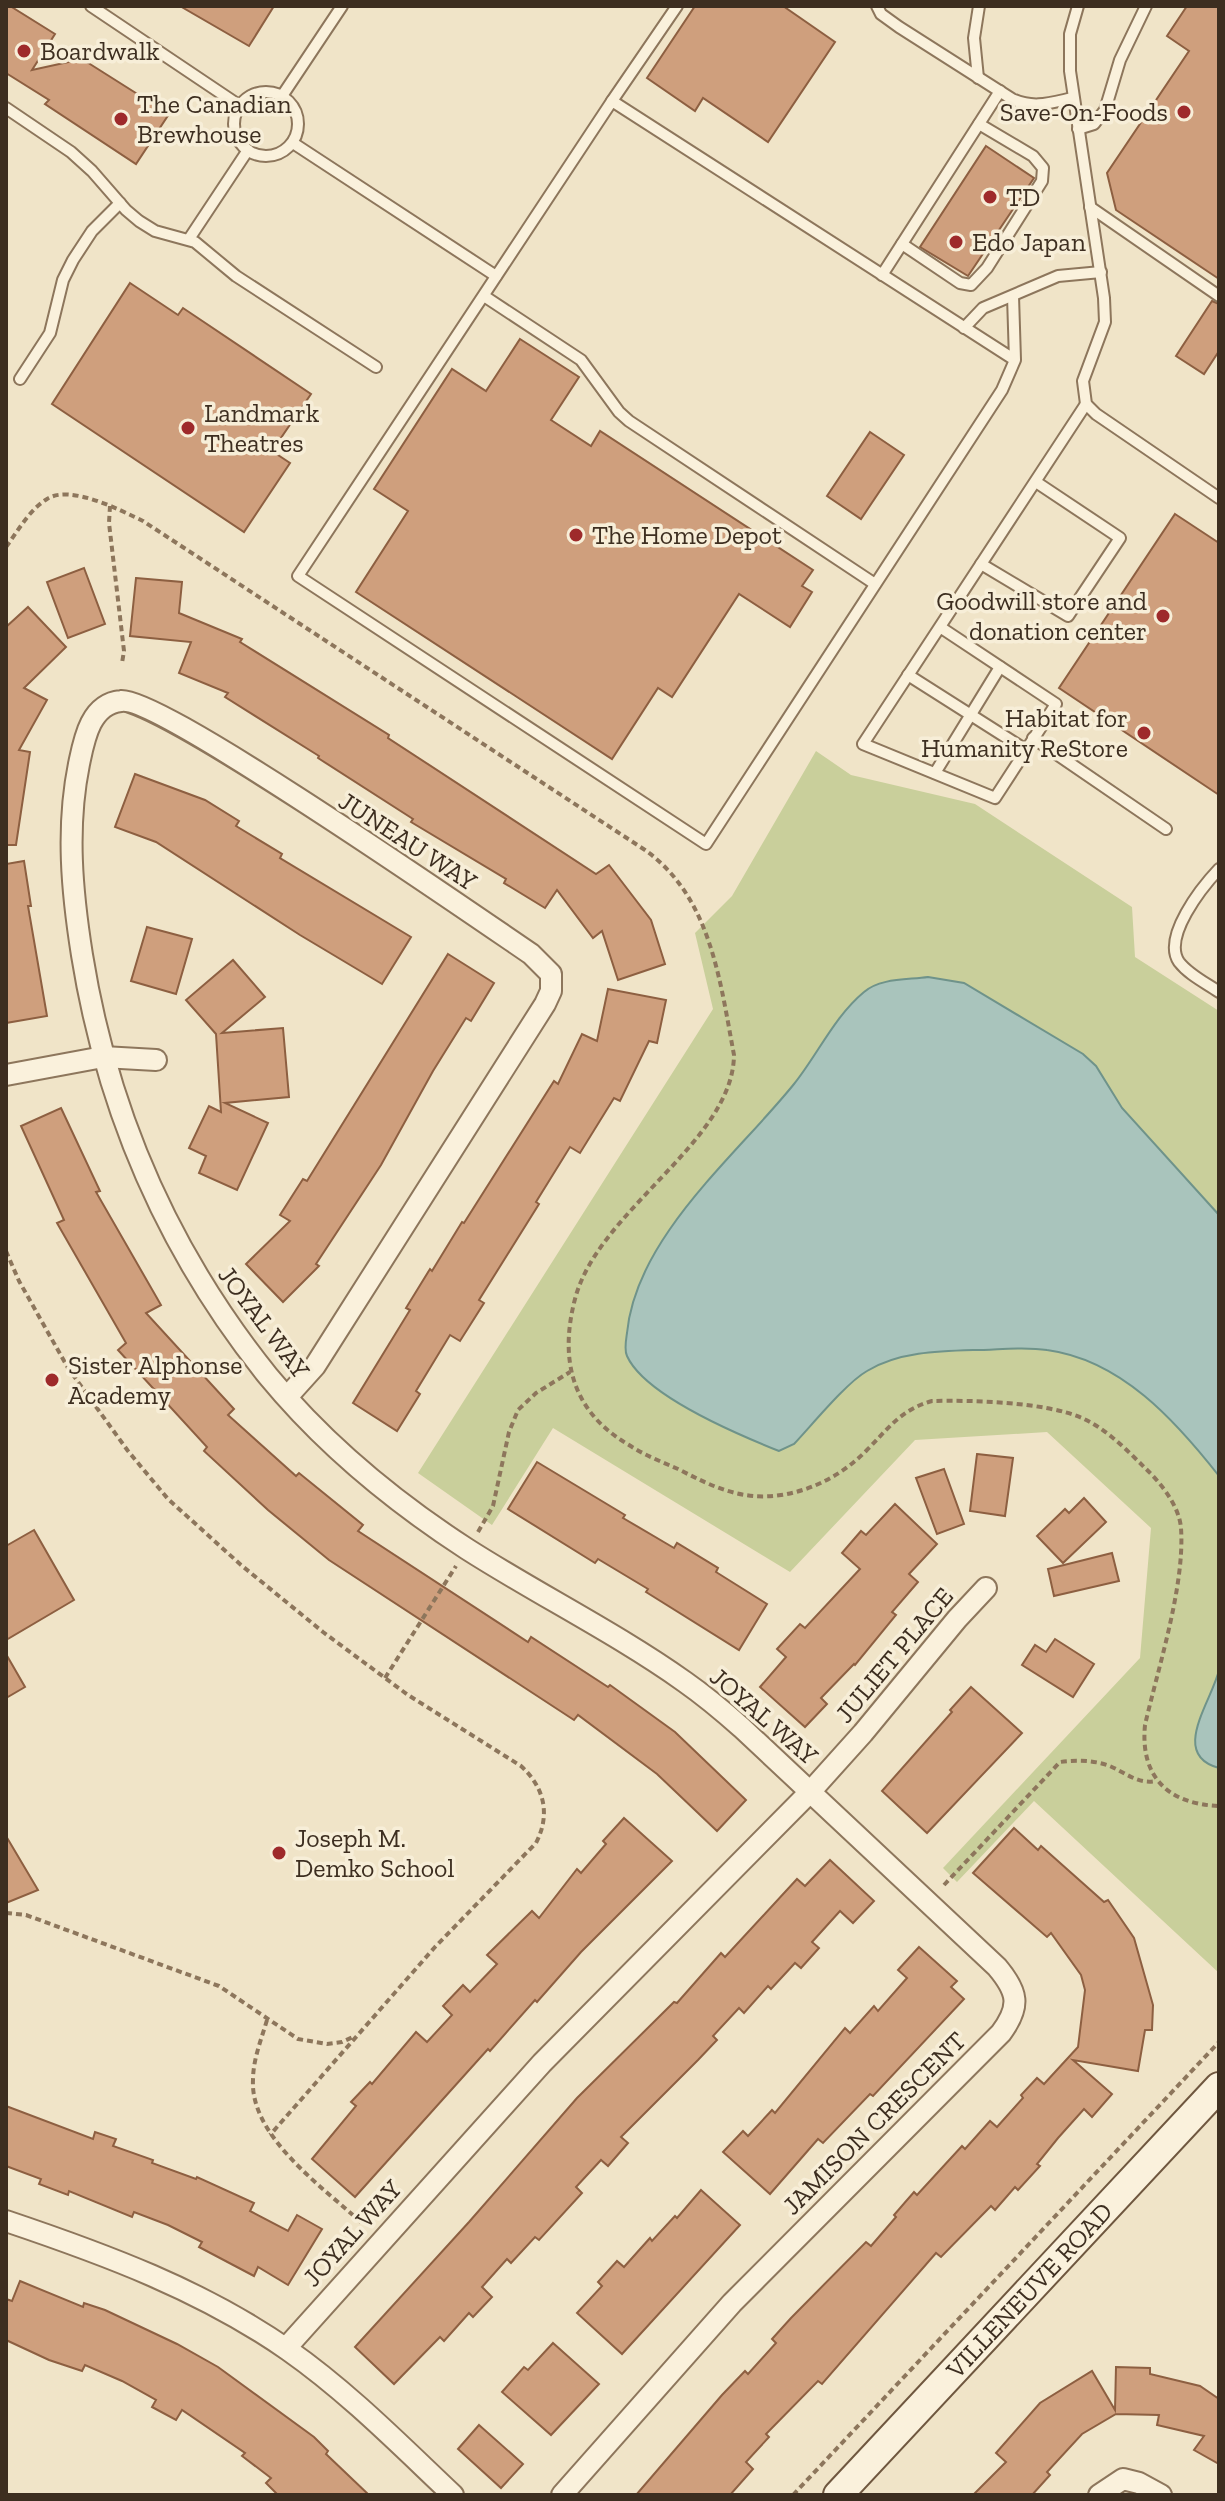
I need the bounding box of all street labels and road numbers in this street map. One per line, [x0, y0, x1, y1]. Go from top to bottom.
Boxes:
street label: JUNEAU WAY [333, 785, 483, 897]
street label: JOYAL WAY [211, 1259, 317, 1385]
street label: JULIET PLACE [828, 1581, 960, 1729]
street label: JOYAL WAY [703, 1660, 825, 1772]
street label: JAMISON CRESCENT [776, 2025, 972, 2221]
street label: JOYAL WAY [296, 2173, 408, 2293]
street label: VILLENEUVE ROAD [938, 2196, 1119, 2386]

